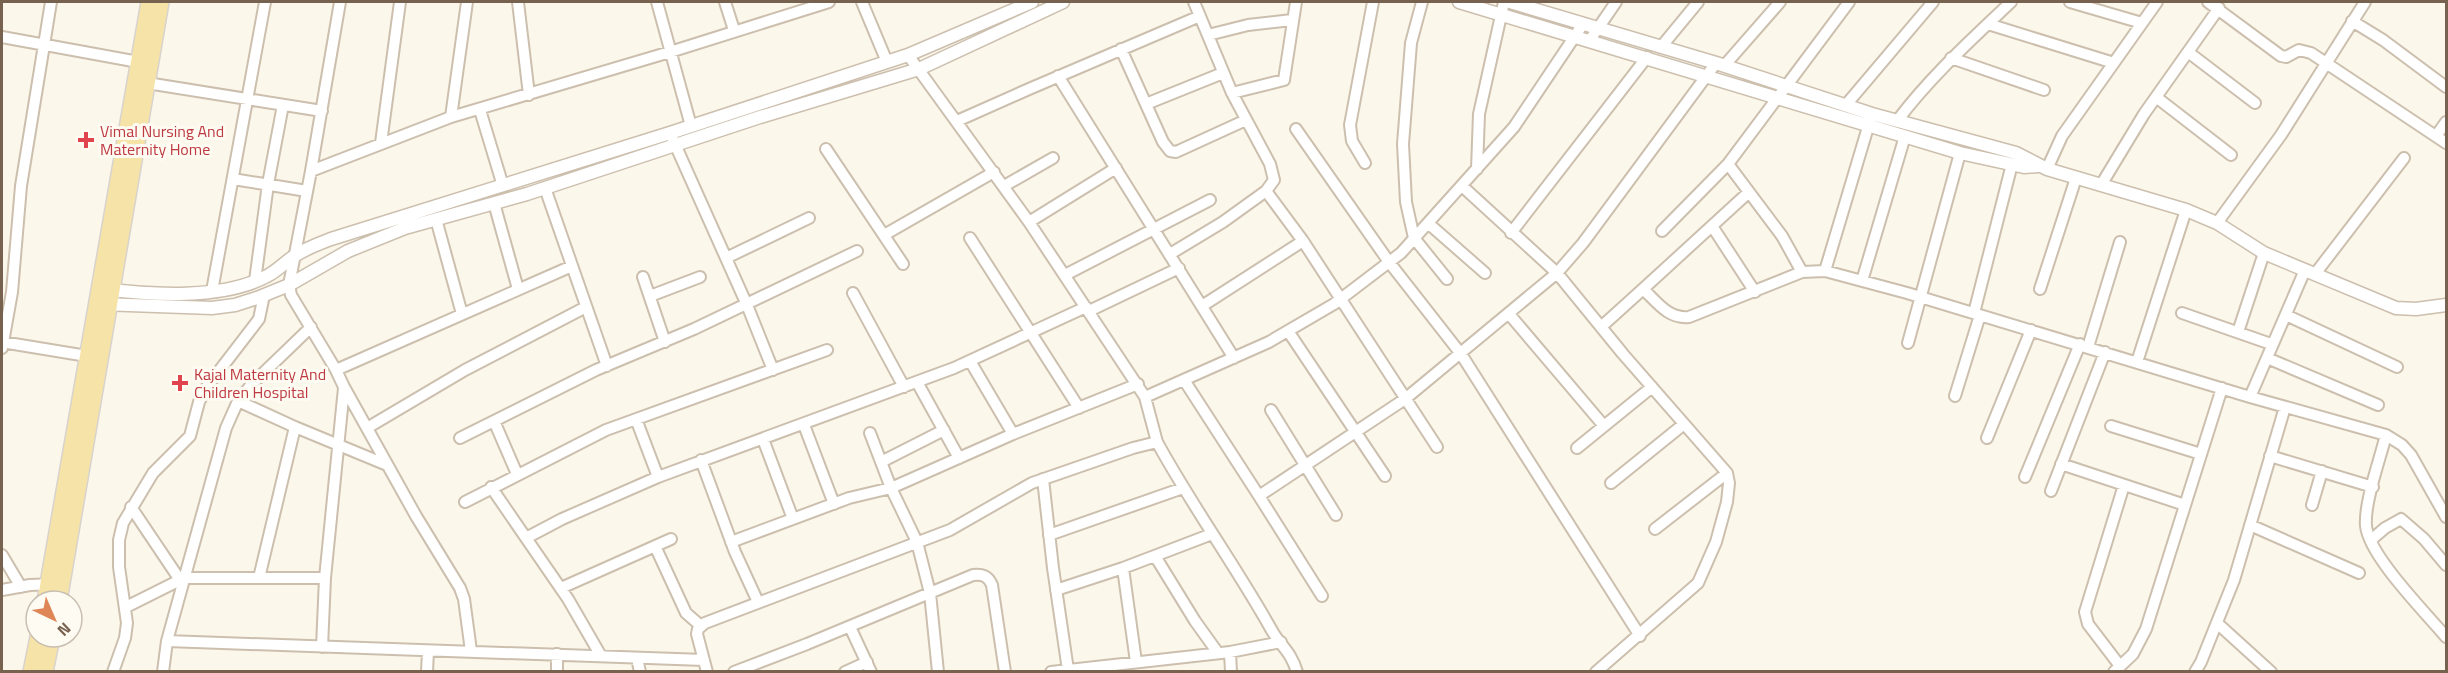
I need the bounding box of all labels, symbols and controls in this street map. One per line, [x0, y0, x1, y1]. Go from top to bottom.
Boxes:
place label: Vimal Nursing And Maternity Home [100, 119, 224, 161]
marker: Vimal Nursing And Maternity Home [77, 131, 95, 149]
place label: Kajal Maternity And Children Hospital [194, 362, 326, 404]
marker: Kajal Maternity And Children Hospital [171, 374, 189, 392]
north arrow [24, 589, 84, 649]
text: N [52, 617, 77, 642]

